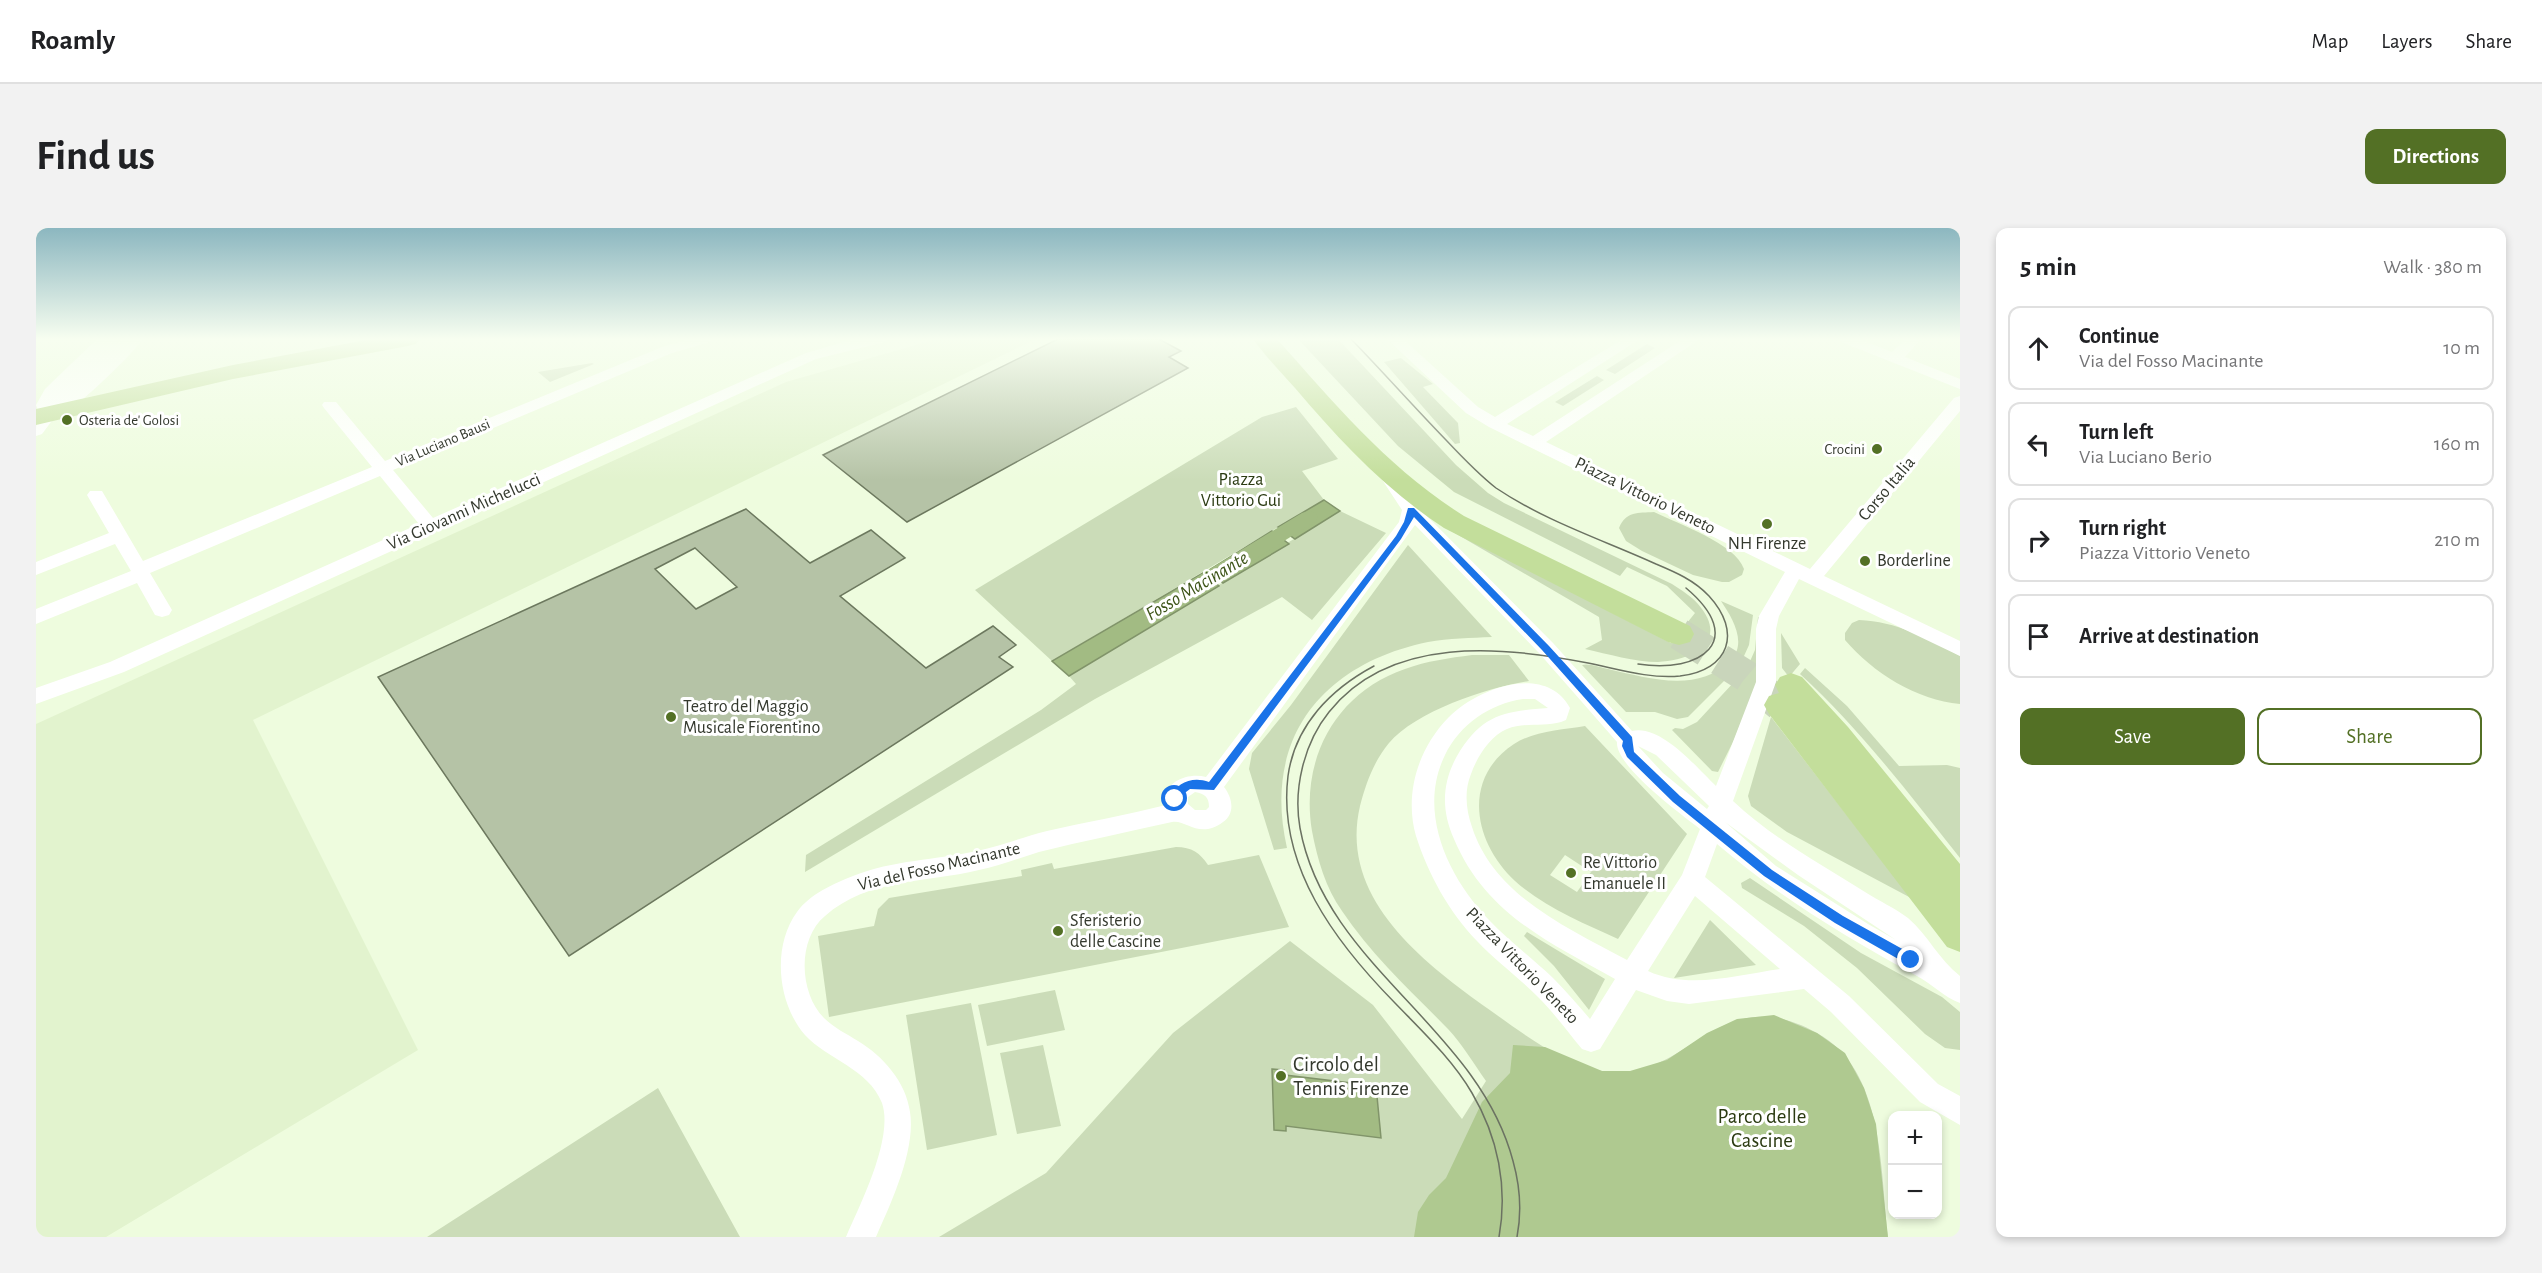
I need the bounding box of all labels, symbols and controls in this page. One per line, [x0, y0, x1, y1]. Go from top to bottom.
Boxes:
text: Roamly [30, 27, 115, 55]
text: Map [2312, 31, 2348, 52]
text: Layers [2381, 31, 2432, 52]
text: Share [2465, 31, 2512, 52]
button: Directions [2365, 129, 2506, 184]
text: Find us [36, 135, 155, 177]
text: 5 min [2020, 254, 2077, 280]
text: Walk · 380 m [2383, 257, 2482, 277]
text: Continue [2079, 325, 2159, 347]
icon: ahead [2022, 332, 2055, 365]
text: 10 m [2443, 338, 2480, 358]
text: Via del Fosso Macinante [2079, 351, 2264, 371]
marker: Osteria de' Golosi [60, 413, 74, 427]
place label: Osteria de' Golosi [79, 413, 179, 428]
street label: Via Luciano Bausi [394, 416, 492, 470]
text: Turn left [2079, 421, 2153, 443]
icon: left [2022, 428, 2055, 461]
text: 160 m [2434, 434, 2480, 454]
place label: Crocini [1825, 442, 1865, 457]
marker: Crocini [1870, 442, 1884, 456]
text: Via Luciano Berio [2079, 447, 2212, 467]
street label: Corso Italia [1855, 453, 1919, 525]
street label: Piazza Vittorio Veneto [1572, 454, 1718, 538]
street label: Via Giovanni Michelucci [385, 470, 543, 554]
park label: Piazza Vittorio Gui [1201, 471, 1281, 510]
marker: NH Firenze [1760, 517, 1774, 531]
text: Turn right [2079, 517, 2166, 539]
icon: right [2022, 524, 2055, 557]
text: 210 m [2434, 530, 2480, 550]
place label: NH Firenze [1728, 535, 1806, 553]
text: Piazza Vittorio Veneto [2079, 543, 2250, 563]
water label: Fosso Macinante [1142, 547, 1252, 624]
place label: Borderline [1877, 552, 1951, 570]
marker: Borderline [1858, 554, 1872, 568]
icon: arrive [2022, 620, 2055, 653]
text: Arrive at destination [2079, 625, 2259, 647]
place label: Teatro del Maggio Musicale Fiorentino [683, 698, 820, 737]
button: Save [2020, 708, 2245, 765]
button: Share [2257, 708, 2482, 765]
marker: Teatro del Maggio Musicale Fiorentino [664, 710, 678, 724]
route start [1161, 785, 1187, 811]
street label: Via del Fosso Macinante [856, 840, 1022, 894]
place label: Re Vittorio Emanuele II [1583, 854, 1666, 893]
marker: Re Vittorio Emanuele II [1564, 866, 1578, 880]
street label: Piazza Vittorio Veneto [1462, 904, 1582, 1028]
place label: Sferisterio delle Cascine [1070, 912, 1161, 951]
marker: Sferisterio delle Cascine [1051, 924, 1065, 938]
route end [1897, 946, 1923, 972]
place label: Circolo del Tennis Firenze [1293, 1054, 1409, 1099]
marker: Circolo del Tennis Firenze [1274, 1069, 1288, 1083]
park label: Parco delle Cascine [1717, 1106, 1807, 1151]
map controls [1888, 1111, 1942, 1219]
button: + [1888, 1111, 1942, 1165]
button: − [1888, 1165, 1942, 1219]

